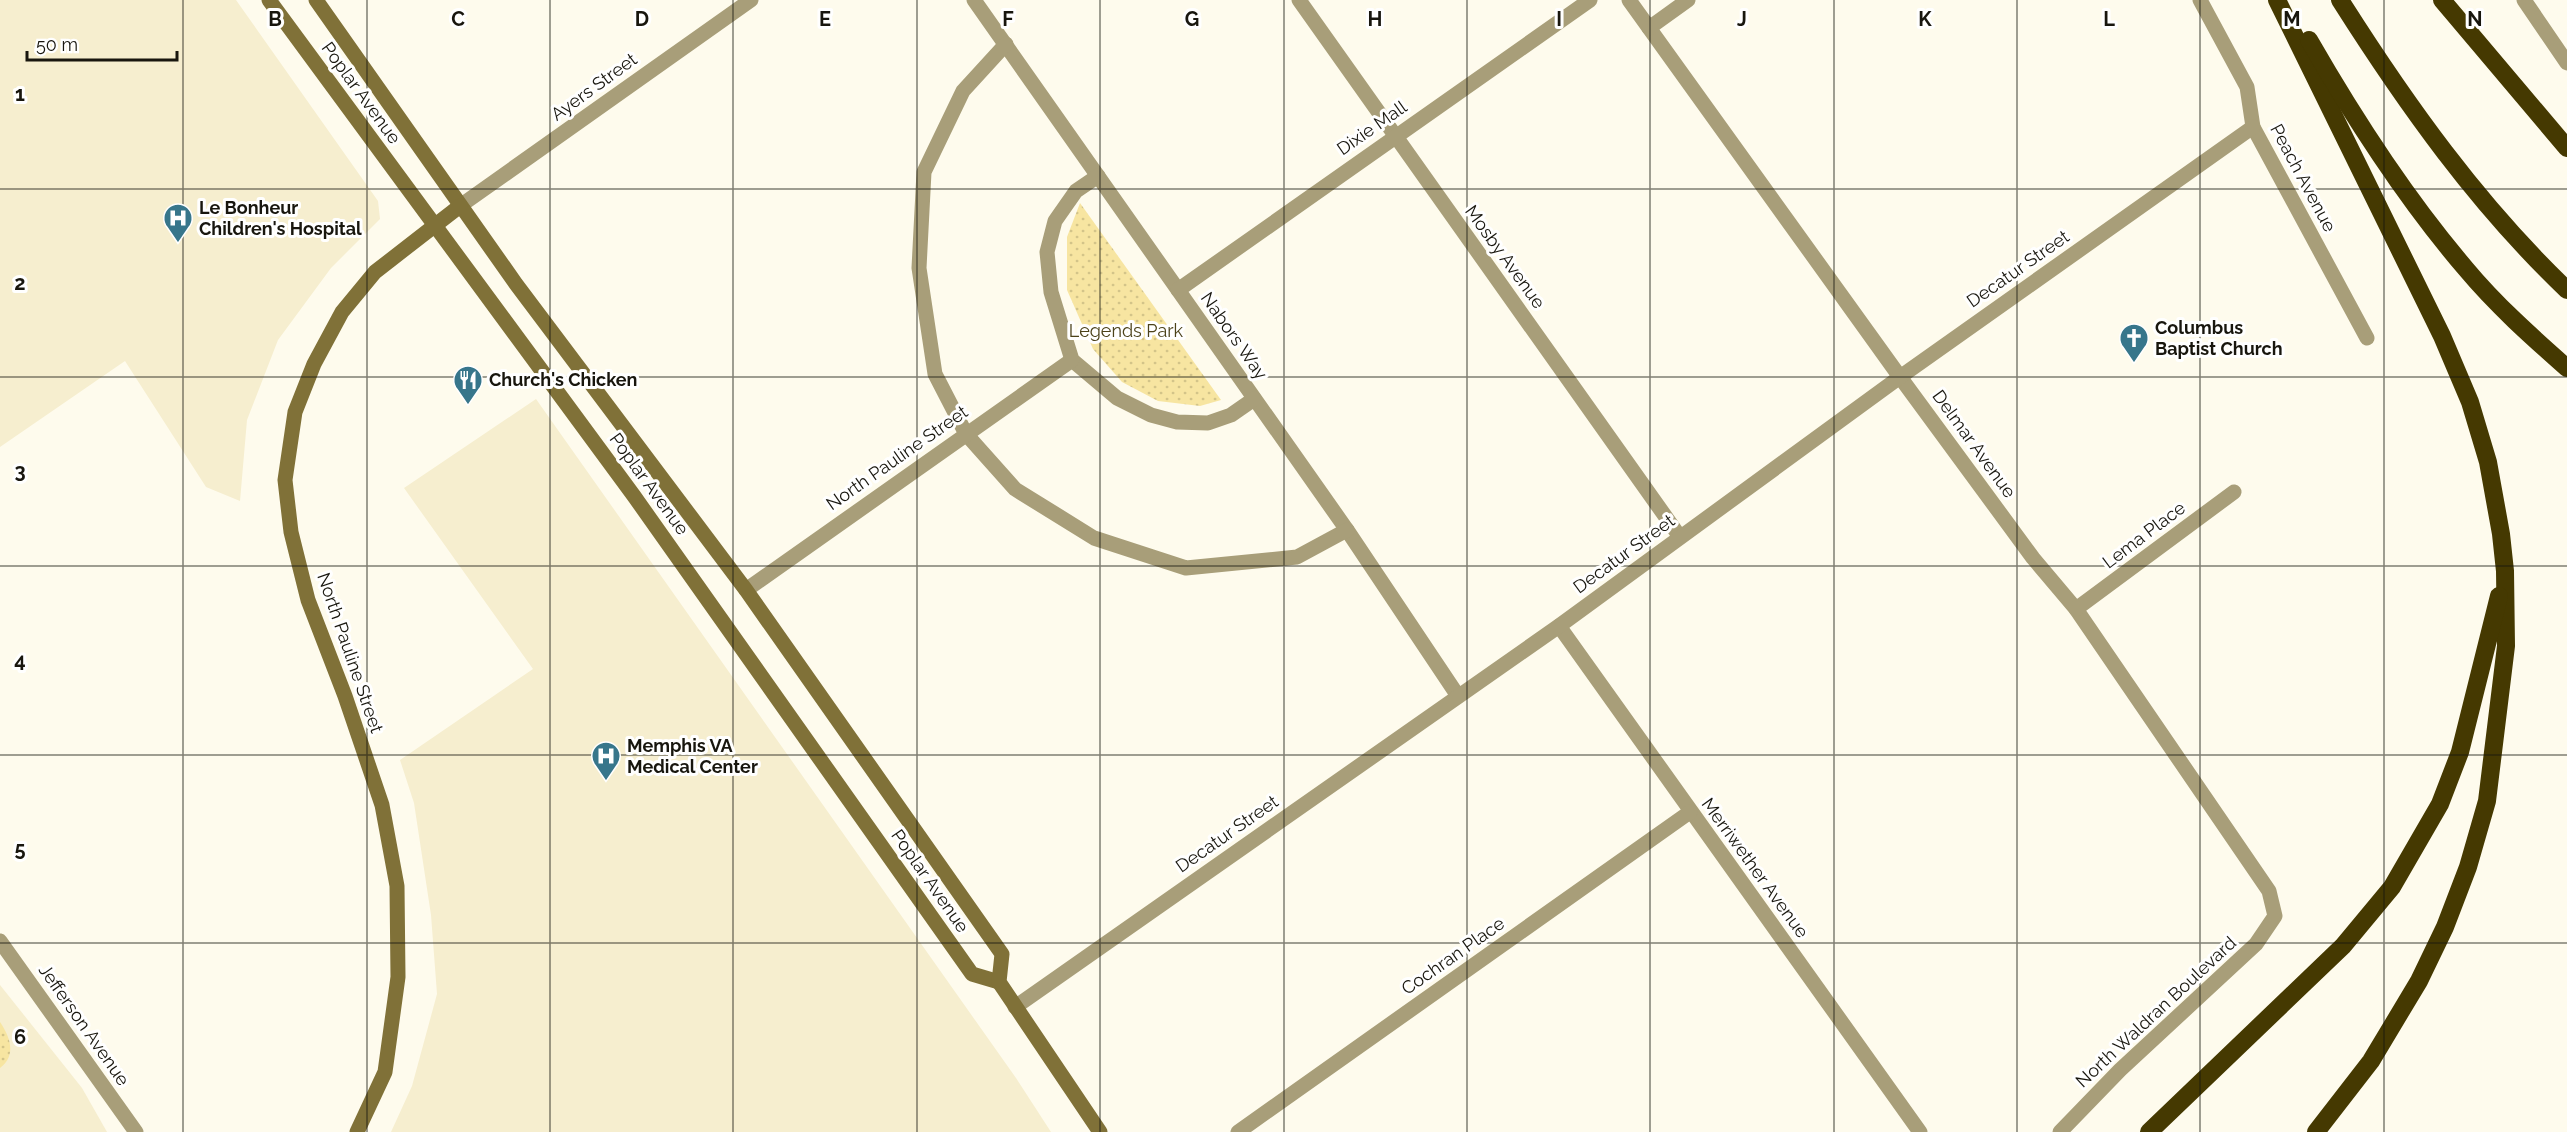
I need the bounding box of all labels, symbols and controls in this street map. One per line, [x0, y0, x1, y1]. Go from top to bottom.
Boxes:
text: B [268, 7, 282, 31]
text: C [451, 7, 465, 31]
text: D [635, 7, 649, 31]
text: E [819, 7, 831, 31]
text: F [1002, 7, 1014, 31]
text: G [1185, 7, 1199, 31]
text: H [1368, 7, 1382, 31]
text: I [1556, 7, 1562, 31]
text: J [1737, 7, 1747, 31]
text: K [1918, 7, 1932, 31]
text: L [2103, 7, 2115, 31]
text: M [2283, 7, 2301, 31]
text: N [2467, 7, 2483, 31]
scale bar [27, 24, 177, 62]
text: 50 m [36, 34, 78, 55]
street label: Poplar Avenue [317, 38, 406, 148]
street label: Ayers Street [547, 48, 641, 125]
text: 1 [15, 82, 25, 106]
street label: Dixie Mall [1333, 96, 1411, 159]
street label: Peach Avenue [2266, 120, 2341, 236]
place label: Le Bonheur Children's Hospital [199, 197, 362, 239]
street label: Mosby Avenue [1461, 201, 1550, 313]
hospital icon: Le Bonheur Children's Hospital [162, 202, 194, 244]
street label: Decatur Street [1962, 226, 2073, 312]
text: 2 [14, 271, 26, 295]
street label: Nabors Way [1197, 288, 1272, 384]
place label: Columbus Baptist Church [2155, 317, 2283, 359]
park label: Legends Park [1069, 320, 1184, 341]
church icon: Columbus Baptist Church [2118, 322, 2150, 364]
restaurant icon: Church's Chicken [452, 364, 484, 406]
place label: Church's Chicken [489, 369, 637, 390]
street label: Delmar Avenue [1928, 386, 2021, 502]
street label: North Pauline Street [822, 401, 971, 514]
street label: Poplar Avenue [605, 429, 694, 539]
text: 3 [14, 459, 26, 483]
street label: Lema Place [2098, 496, 2190, 572]
street label: Decatur Street [1569, 510, 1678, 597]
street label: North Pauline Street [313, 570, 388, 736]
text: 4 [14, 648, 26, 672]
place label: Memphis VA Medical Center [627, 735, 758, 777]
hospital icon: Memphis VA Medical Center [590, 740, 622, 782]
street label: Decatur Street [1171, 791, 1282, 877]
street label: Merriwether Avenue [1698, 794, 1813, 942]
street label: Poplar Avenue [887, 825, 974, 936]
text: 5 [14, 837, 26, 861]
street label: Cochran Place [1397, 912, 1509, 999]
street label: North Waldran Boulevard [2071, 932, 2240, 1091]
street label: Jefferson Avenue [35, 960, 134, 1090]
text: 6 [14, 1025, 26, 1049]

